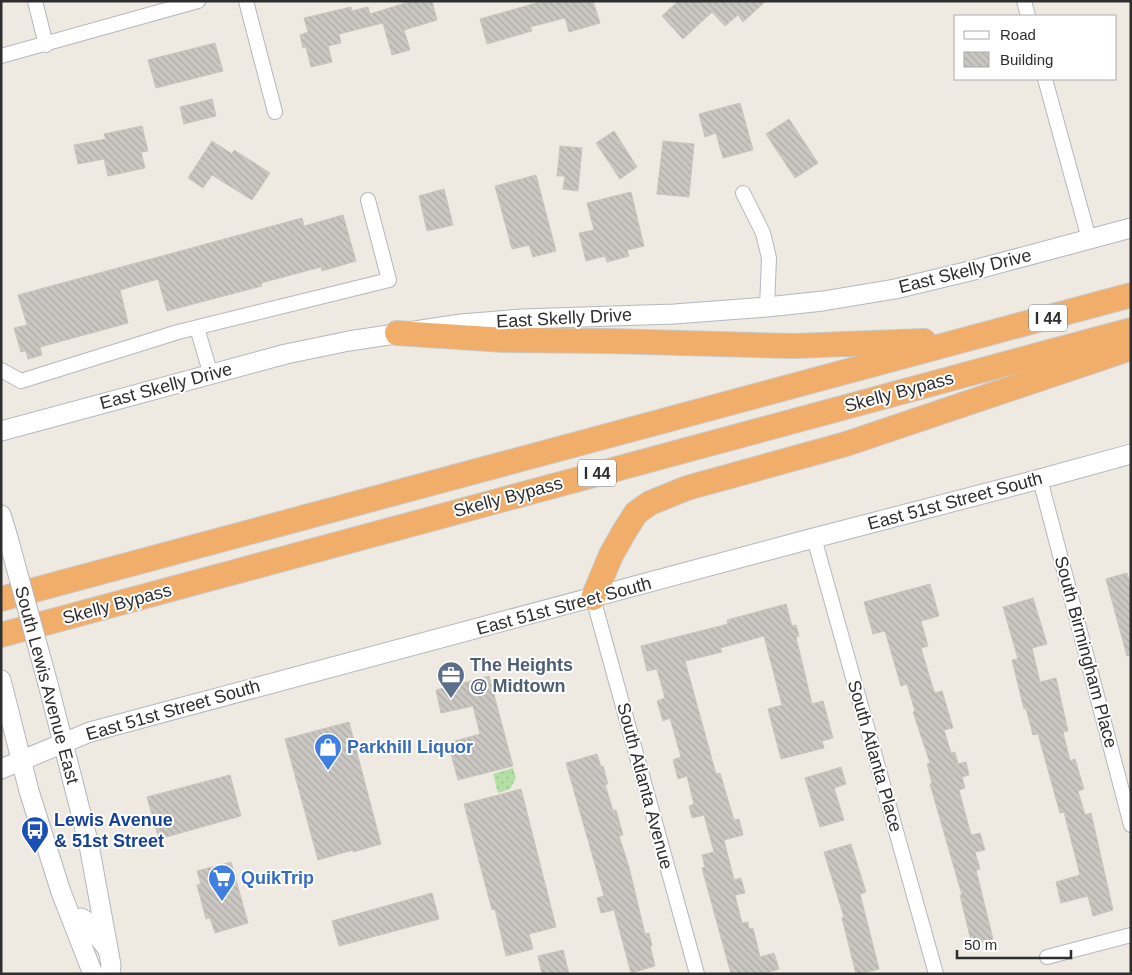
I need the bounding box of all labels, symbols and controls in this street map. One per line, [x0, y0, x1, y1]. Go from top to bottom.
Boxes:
legend [954, 15, 1117, 80]
text: Road [1000, 26, 1036, 43]
text: Building [1000, 51, 1053, 68]
street label: East Skelly Drive [897, 245, 1033, 297]
street label: East Skelly Drive [496, 304, 632, 332]
road number: I 44 [1029, 304, 1067, 332]
street label: East Skelly Drive [98, 359, 234, 413]
street label: Skelly Bypass [842, 368, 956, 416]
road number: I 44 [578, 459, 616, 486]
street label: East 51st Street South [865, 468, 1045, 534]
street label: Skelly Bypass [451, 473, 565, 521]
street label: South Birmingham Place [1051, 554, 1121, 750]
street label: East 51st Street South [474, 573, 654, 639]
street label: Skelly Bypass [60, 580, 174, 628]
street label: South Lewis Avenue East [11, 584, 83, 786]
place label: The Heights @ Midtown [470, 655, 573, 696]
office icon: The Heights @ Midtown [436, 660, 466, 699]
street label: East 51st Street South [84, 676, 262, 744]
street label: South Atlanta Place [844, 678, 906, 834]
street label: South Atlanta Avenue [613, 700, 677, 872]
shop icon: Parkhill Liquor [313, 732, 343, 771]
place label: Parkhill Liquor [347, 737, 473, 757]
place label: Lewis Avenue & 51st Street [54, 810, 173, 851]
bus stop icon: Lewis Avenue & 51st Street [20, 815, 50, 854]
supermarket icon: QuikTrip [207, 863, 237, 902]
place label: QuikTrip [241, 868, 314, 888]
scale bar [957, 928, 1071, 960]
text: 50 m [964, 936, 997, 953]

